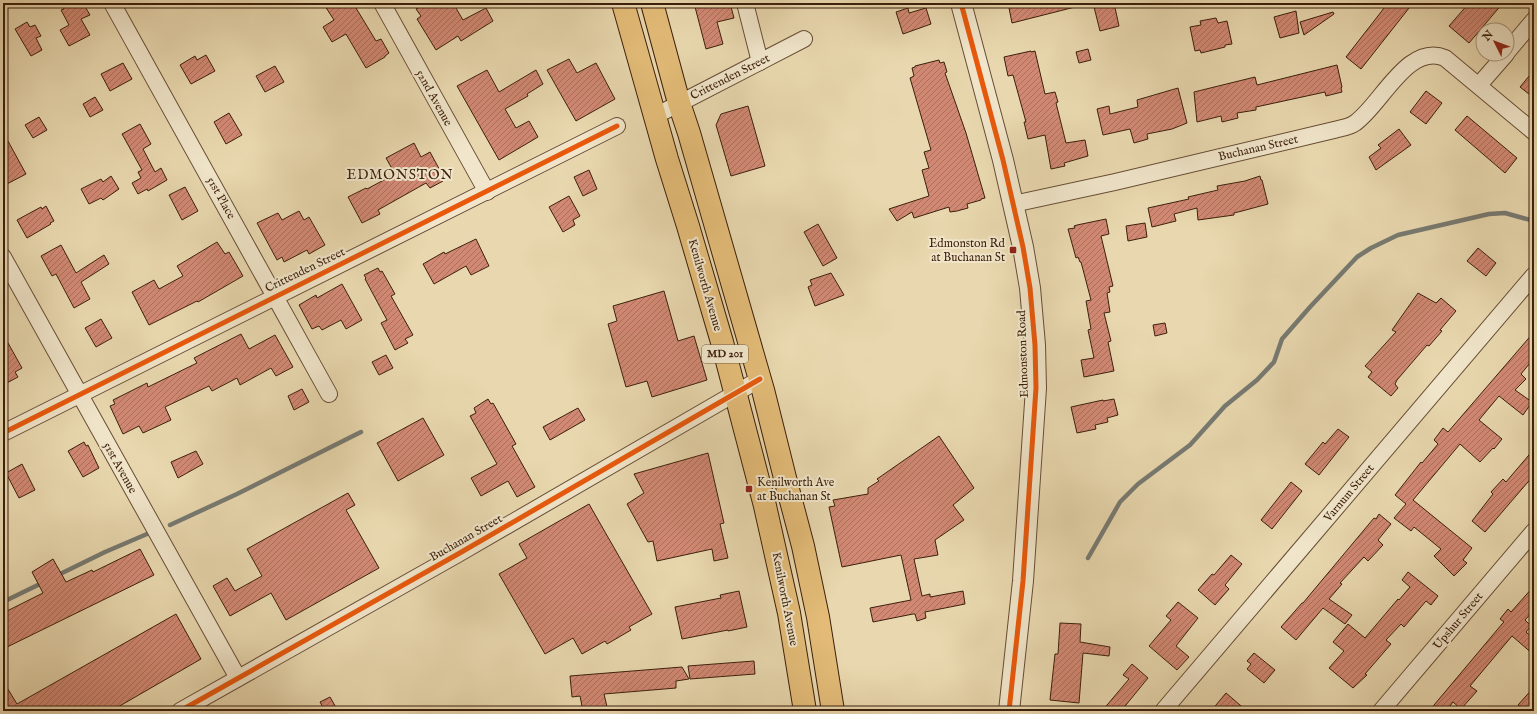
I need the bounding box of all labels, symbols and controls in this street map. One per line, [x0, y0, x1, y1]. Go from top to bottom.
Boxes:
north arrow [1475, 22, 1515, 62]
text: N [1479, 27, 1497, 45]
street label: Crittenden Street [688, 51, 772, 103]
street label: 52nd Avenue [412, 67, 456, 129]
street label: Buchanan Street [1217, 132, 1299, 164]
district label: EDMONSTON [346, 166, 454, 184]
street label: 51st Place [203, 174, 239, 222]
place label: Edmonston Rd at Buchanan St [929, 236, 1006, 265]
street label: Kenilworth Avenue [685, 237, 725, 333]
street label: Crittenden Street [263, 244, 347, 296]
marker: Edmonston Rd at Buchanan St [1008, 245, 1018, 255]
street label: Edmonston Road [1014, 309, 1032, 398]
road number: MD 201 [702, 345, 748, 363]
street label: 51st Avenue [100, 440, 140, 497]
street label: Varnum Street [1320, 461, 1378, 526]
place label: Kenilworth Ave at Buchanan St [757, 475, 835, 504]
marker: Kenilworth Ave at Buchanan St [744, 484, 754, 494]
street label: Buchanan Street [427, 511, 505, 565]
street label: Kenilworth Avenue [769, 551, 802, 648]
street label: Upshur Street [1430, 589, 1487, 653]

